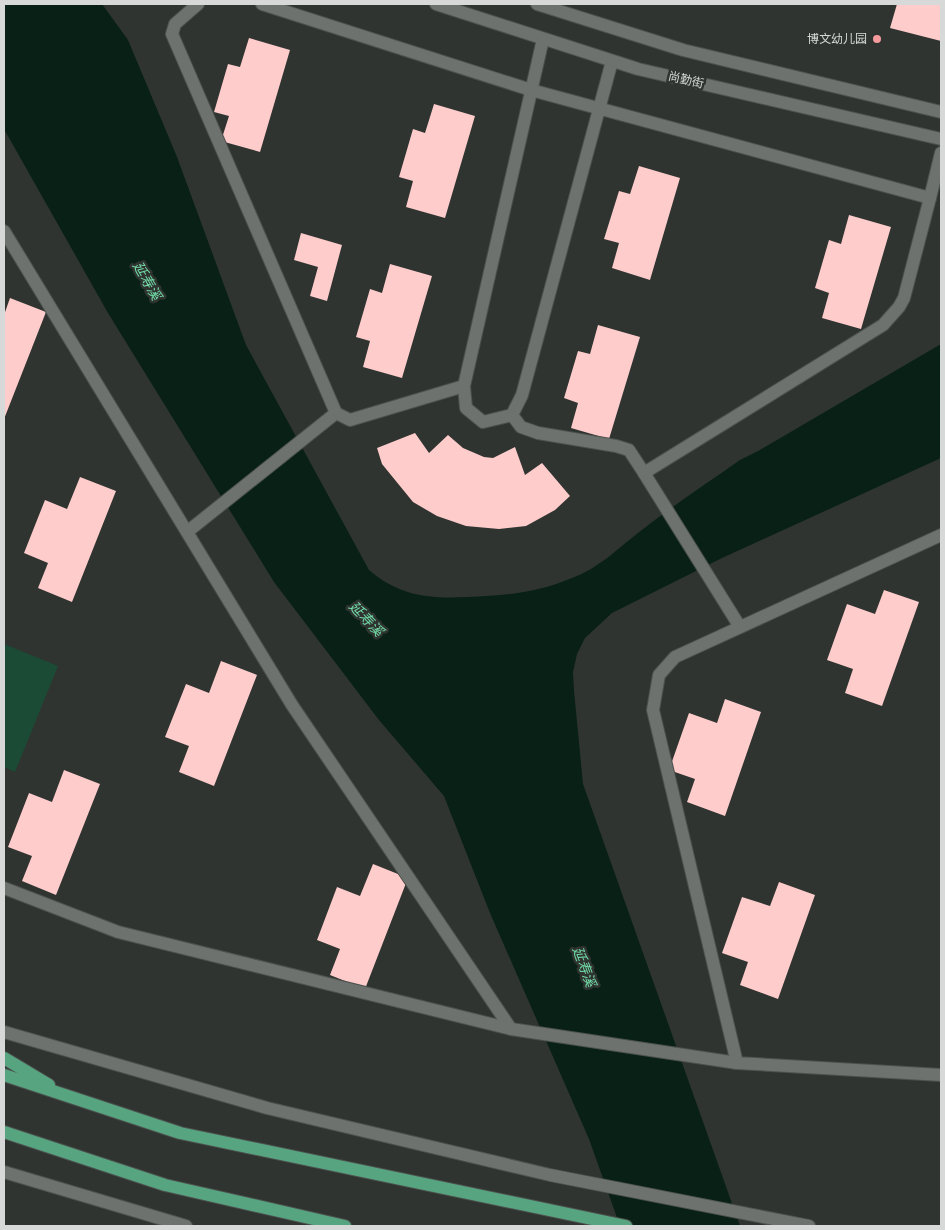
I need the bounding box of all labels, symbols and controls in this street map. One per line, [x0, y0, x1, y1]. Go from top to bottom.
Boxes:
place label: 博文幼儿园 [807, 32, 867, 46]
marker: 博文幼儿园 [871, 33, 883, 45]
street label: 尚勤街 [667, 69, 705, 91]
water label: 延寿溪 [130, 259, 165, 305]
water label: 延寿溪 [346, 599, 387, 641]
water label: 延寿溪 [570, 945, 599, 991]

